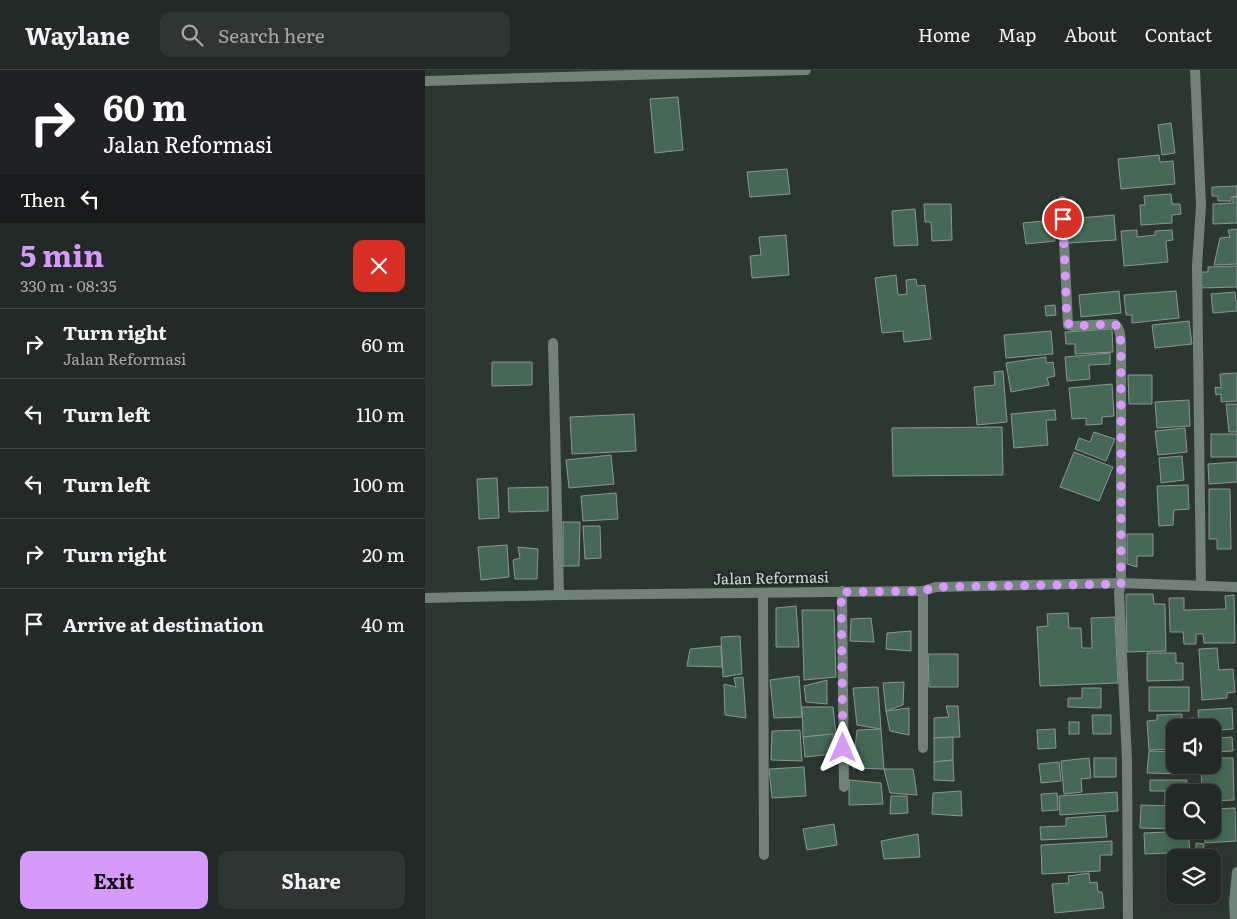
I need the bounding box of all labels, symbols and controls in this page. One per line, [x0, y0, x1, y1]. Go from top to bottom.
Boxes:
search box [160, 12, 510, 57]
text: Waylane [25, 17, 130, 52]
icon: search [178, 21, 206, 49]
text: Search here [218, 21, 325, 49]
text: Home [918, 21, 970, 48]
text: Map [998, 21, 1036, 48]
text: About [1064, 21, 1117, 48]
text: Contact [1145, 21, 1212, 48]
text: 60 m [103, 80, 187, 132]
icon: right [20, 90, 85, 155]
text: Jalan Reformasi [103, 127, 273, 160]
text: Then [20, 185, 66, 213]
icon: left [76, 185, 104, 213]
pin [1042, 198, 1084, 240]
icon: arrive [1049, 205, 1077, 233]
text: 5 min [20, 232, 104, 276]
button: close [353, 240, 405, 292]
text: 330 m · 08:35 [20, 273, 117, 297]
text: Turn right [63, 318, 167, 346]
icon: right [20, 330, 48, 358]
text: 60 m [362, 330, 405, 358]
text: Jalan Reformasi [63, 346, 186, 370]
icon: left [20, 400, 48, 428]
text: Turn left [63, 400, 150, 428]
text: 110 m [356, 400, 405, 428]
icon: left [20, 470, 48, 498]
text: Turn left [63, 470, 150, 498]
text: 100 m [353, 470, 405, 498]
icon: right [20, 540, 48, 568]
text: Turn right [63, 540, 167, 568]
text: 20 m [362, 540, 405, 568]
street label: Jalan Reformasi [713, 564, 829, 590]
icon: arrive [20, 610, 48, 638]
text: Arrive at destination [63, 610, 264, 638]
text: 40 m [361, 610, 405, 638]
map controls [1166, 719, 1221, 904]
button: sound [1166, 719, 1221, 774]
position arrow [816, 721, 868, 773]
button: search [1166, 784, 1221, 839]
button: layers [1166, 849, 1221, 904]
button: Exit [20, 851, 208, 909]
button: Share [218, 851, 405, 909]

